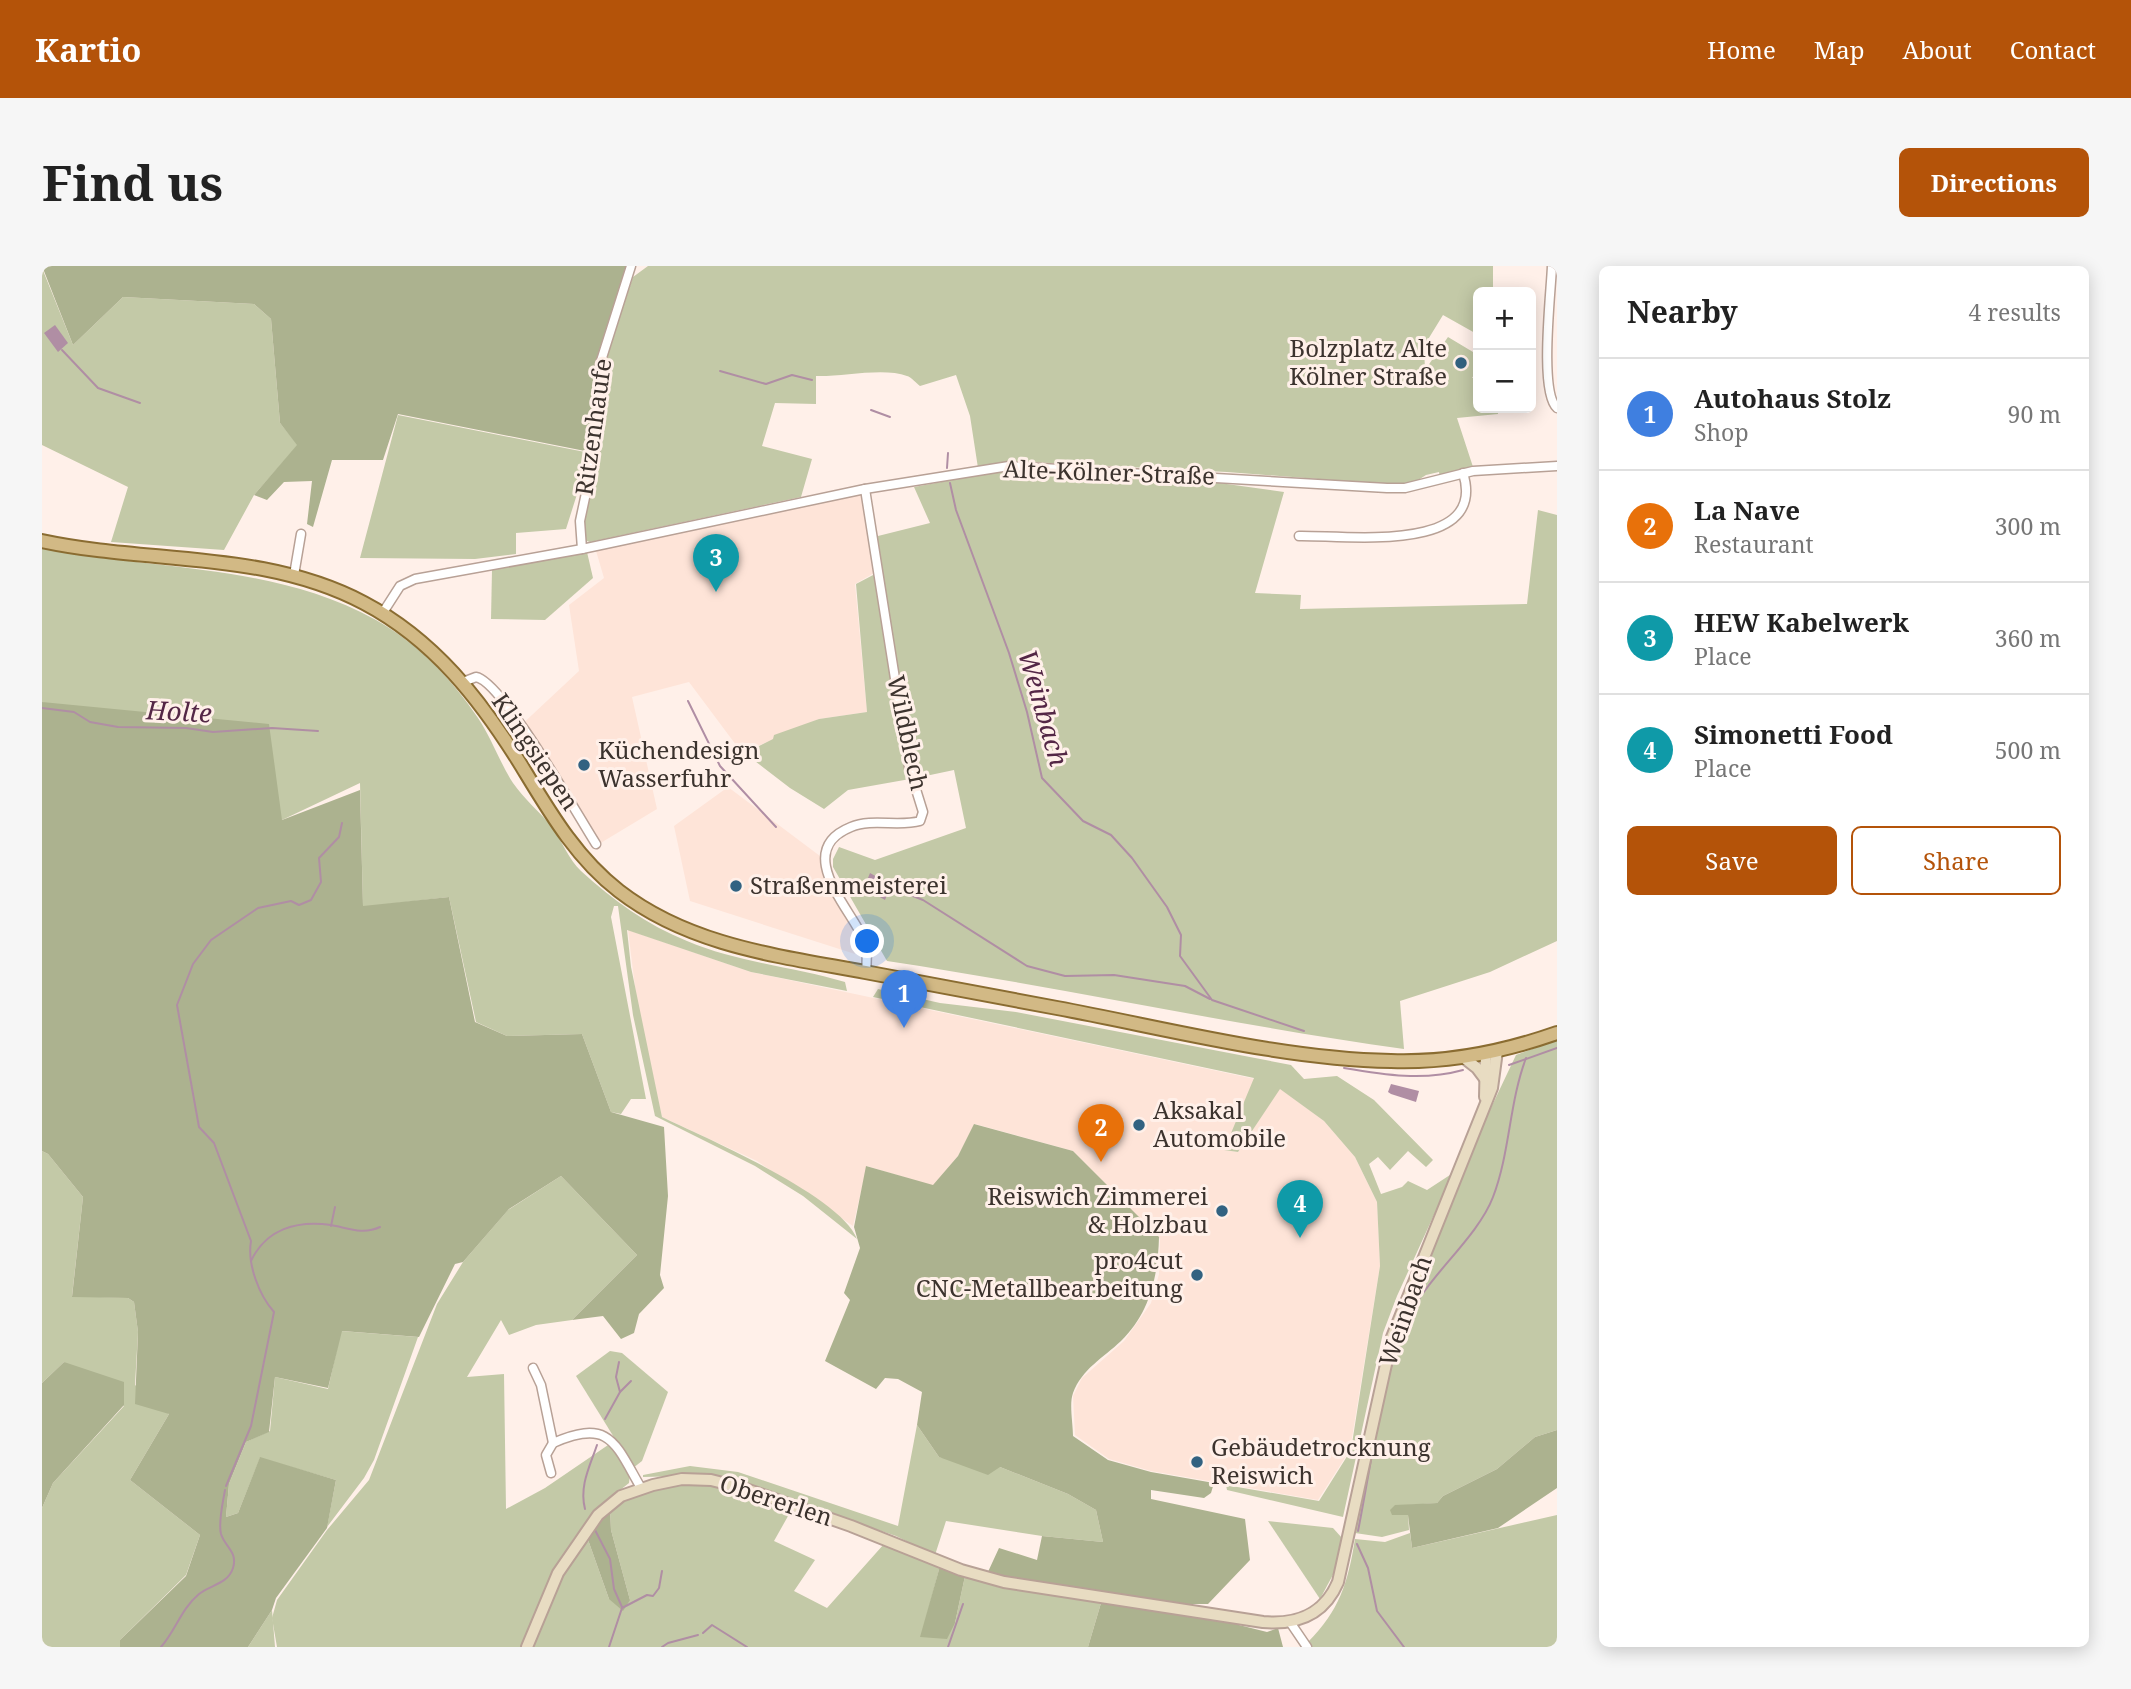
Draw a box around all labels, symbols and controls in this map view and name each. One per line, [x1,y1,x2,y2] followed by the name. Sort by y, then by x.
[35,27,142,72] text: Kartio
[1707,33,1776,66] text: Home
[1814,33,1865,66] text: Map
[1903,33,1972,66] text: About
[2010,33,2096,66] text: Contact
[1899,148,2089,217] button: Directions
[42,149,223,215] text: Find us
[1473,287,1536,413] map controls
[1473,287,1536,350] button: +
[1627,291,1738,332] text: Nearby
[1968,296,2061,328] text: 4 results
[1289,331,1447,392] place label: Bolzplatz Alte Kölner Straße
[1473,350,1536,413] button: −
[1453,355,1469,371] marker: Bolzplatz Alte Kölner Straße
[567,356,618,497] street label: Ritzenhaufe
[1694,380,1891,416] text: Autohaus Stolz
[1644,398,1657,430] text: 1
[2008,398,2061,430] text: 90 m
[1694,416,1749,448] text: Shop
[1003,451,1216,492] street label: Alte-Kölner-Straße
[1694,492,1800,528] text: La Nave
[1644,510,1657,542] text: 2
[1995,510,2061,542] text: 300 m
[1694,528,1814,560] text: Restaurant
[693,534,739,592] pin: 3
[1694,604,1909,640] text: HEW Kabelwerk
[1644,622,1657,654] text: 3
[1995,622,2061,654] text: 360 m
[1694,640,1752,672] text: Place
[1010,645,1078,771] water label: Weinbach
[880,672,937,793] street label: Wildblech
[485,686,588,816] street label: Klingsiepen
[144,691,213,731] water label: Holte
[1694,716,1893,752] text: Simonetti Food
[598,733,759,794] place label: Küchendesign Wasserfuhr
[1644,734,1657,766] text: 4
[1995,734,2061,766] text: 500 m
[1694,752,1752,784] text: Place
[576,757,592,773] marker: Küchendesign Wasserfuhr
[1627,826,1837,895] button: Save
[1851,826,2061,895] button: Share
[750,868,947,901] place label: Straßenmeisterei
[728,878,744,894] marker: Straßenmeisterei
[850,924,884,958] your location
[881,970,927,1028] pin: 1
[1153,1093,1286,1154] place label: Aksakal Automobile
[1078,1104,1124,1162] pin: 2
[1131,1117,1147,1133] marker: Aksakal Automobile
[987,1179,1208,1240] place label: Reiswich Zimmerei & Holzbau
[1277,1180,1323,1238] pin: 4
[1214,1203,1230,1219] marker: Reiswich Zimmerei & Holzbau
[916,1243,1183,1304] place label: pro4cut CNC-Metallbearbeitung
[1370,1251,1439,1370] street label: Weinbach
[1189,1267,1205,1283] marker: pro4cut CNC-Metallbearbeitung
[1211,1430,1431,1491] place label: Gebäudetrocknung Reiswich
[1189,1454,1205,1470] marker: Gebäudetrocknung Reiswich
[716,1466,837,1533] street label: Obererlen

